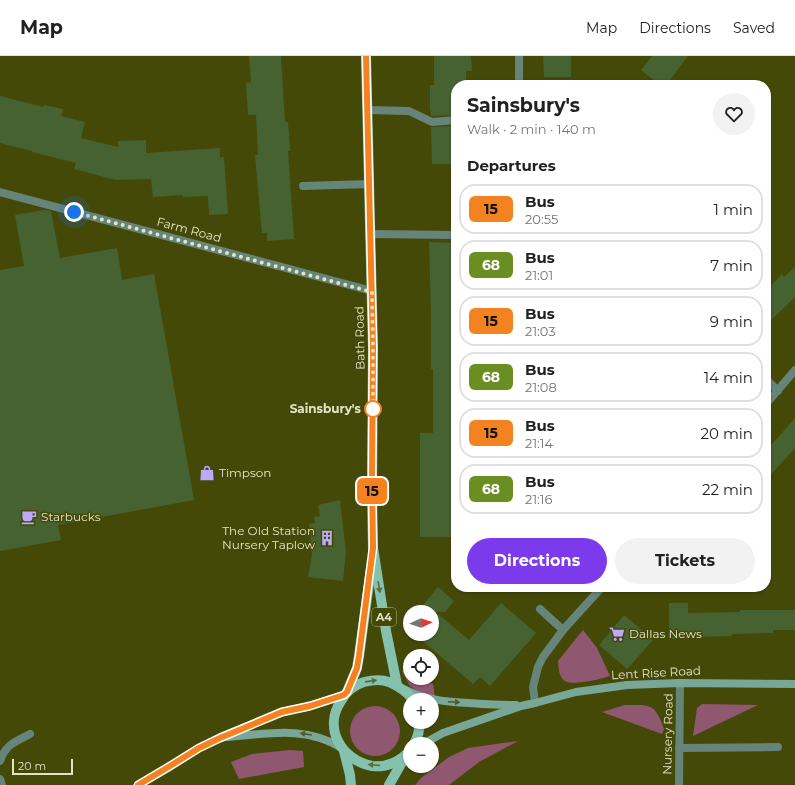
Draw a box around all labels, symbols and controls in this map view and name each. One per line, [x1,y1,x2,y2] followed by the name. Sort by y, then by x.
[20,16,63,39] text: Map
[586,19,617,37] text: Map
[639,19,711,37] text: Directions
[733,19,775,37] text: Saved
[713,93,755,135] button: heart
[467,94,580,117] text: Sainsbury's
[467,121,596,137] text: Walk · 2 min · 140 m
[467,156,556,175] text: Departures
[525,192,555,211] text: Bus
[484,200,498,218] text: 15
[714,200,753,219] text: 1 min
[64,202,84,222] your location
[525,211,558,227] text: 20:55
[155,214,223,245] street label: Farm Road
[525,248,555,267] text: Bus
[482,256,500,274] text: 68
[710,256,753,275] text: 7 min
[525,267,553,283] text: 21:01
[525,304,555,323] text: Bus
[351,306,368,370] street label: Bath Road
[484,312,498,330] text: 15
[710,312,753,331] text: 9 min
[525,323,556,339] text: 21:03
[525,360,555,379] text: Bus
[482,368,500,386] text: 68
[704,368,753,387] text: 14 min
[525,379,557,395] text: 21:08
[364,400,382,418] marker: Sainsbury's
[290,401,362,416] place label: Sainsbury's
[525,416,555,435] text: Bus
[484,424,498,442] text: 15
[701,424,753,443] text: 20 min
[525,435,553,451] text: 21:14
[198,464,216,482] shop icon: Timpson
[219,465,271,480] place label: Timpson
[525,472,555,491] text: Bus
[354,478,390,504] line badge: 15
[482,480,500,498] text: 68
[702,480,753,499] text: 22 min
[365,482,379,500] text: 15
[525,491,552,507] text: 21:16
[20,508,38,526] cafe icon: Starbucks
[41,509,101,524] place label: Starbucks
[222,523,315,552] place label: The Old Station Nursery Taplow
[318,529,336,547] building icon: The Old Station Nursery Taplow
[467,538,607,584] button: Directions
[615,538,755,584] button: Tickets
[376,581,382,593] one-way arrow
[403,605,439,641] north arrow
[403,605,439,773] map controls
[372,608,396,626] road number: A4
[608,625,626,643] supermarket icon: Dallas News
[629,626,702,641] place label: Dallas News
[403,649,439,685] button: locate
[611,663,701,682] street label: Lent Rise Road
[365,678,377,684] one-way arrow
[403,693,439,729] button: +
[659,693,676,775] street label: Nursery Road
[448,699,461,705] one-way arrow
[300,731,312,737] one-way arrow
[403,737,439,773] button: −
[12,757,73,776] scale bar
[18,759,46,773] text: 20 m
[368,762,380,769] one-way arrow

